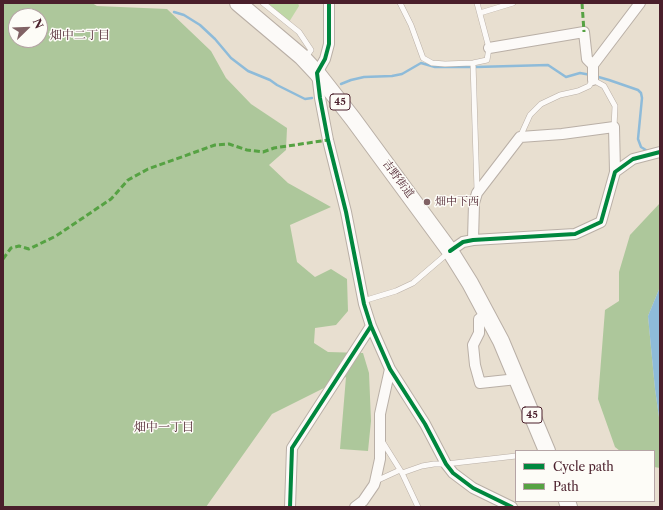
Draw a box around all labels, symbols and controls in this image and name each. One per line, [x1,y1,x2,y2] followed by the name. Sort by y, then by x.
[8,8,48,48] north arrow
[30,17,46,31] text: N
[50,29,110,43] district label: 畑中二丁目
[330,94,350,110] road number: 45
[379,157,417,201] street label: 吉野街道
[435,195,479,209] place label: 畑中下西
[422,197,432,207] marker: 畑中下西
[522,407,542,423] road number: 45
[134,421,194,435] district label: 畑中一丁目
[515,450,655,502] legend
[553,459,614,474] text: Cycle path
[553,479,579,494] text: Path

